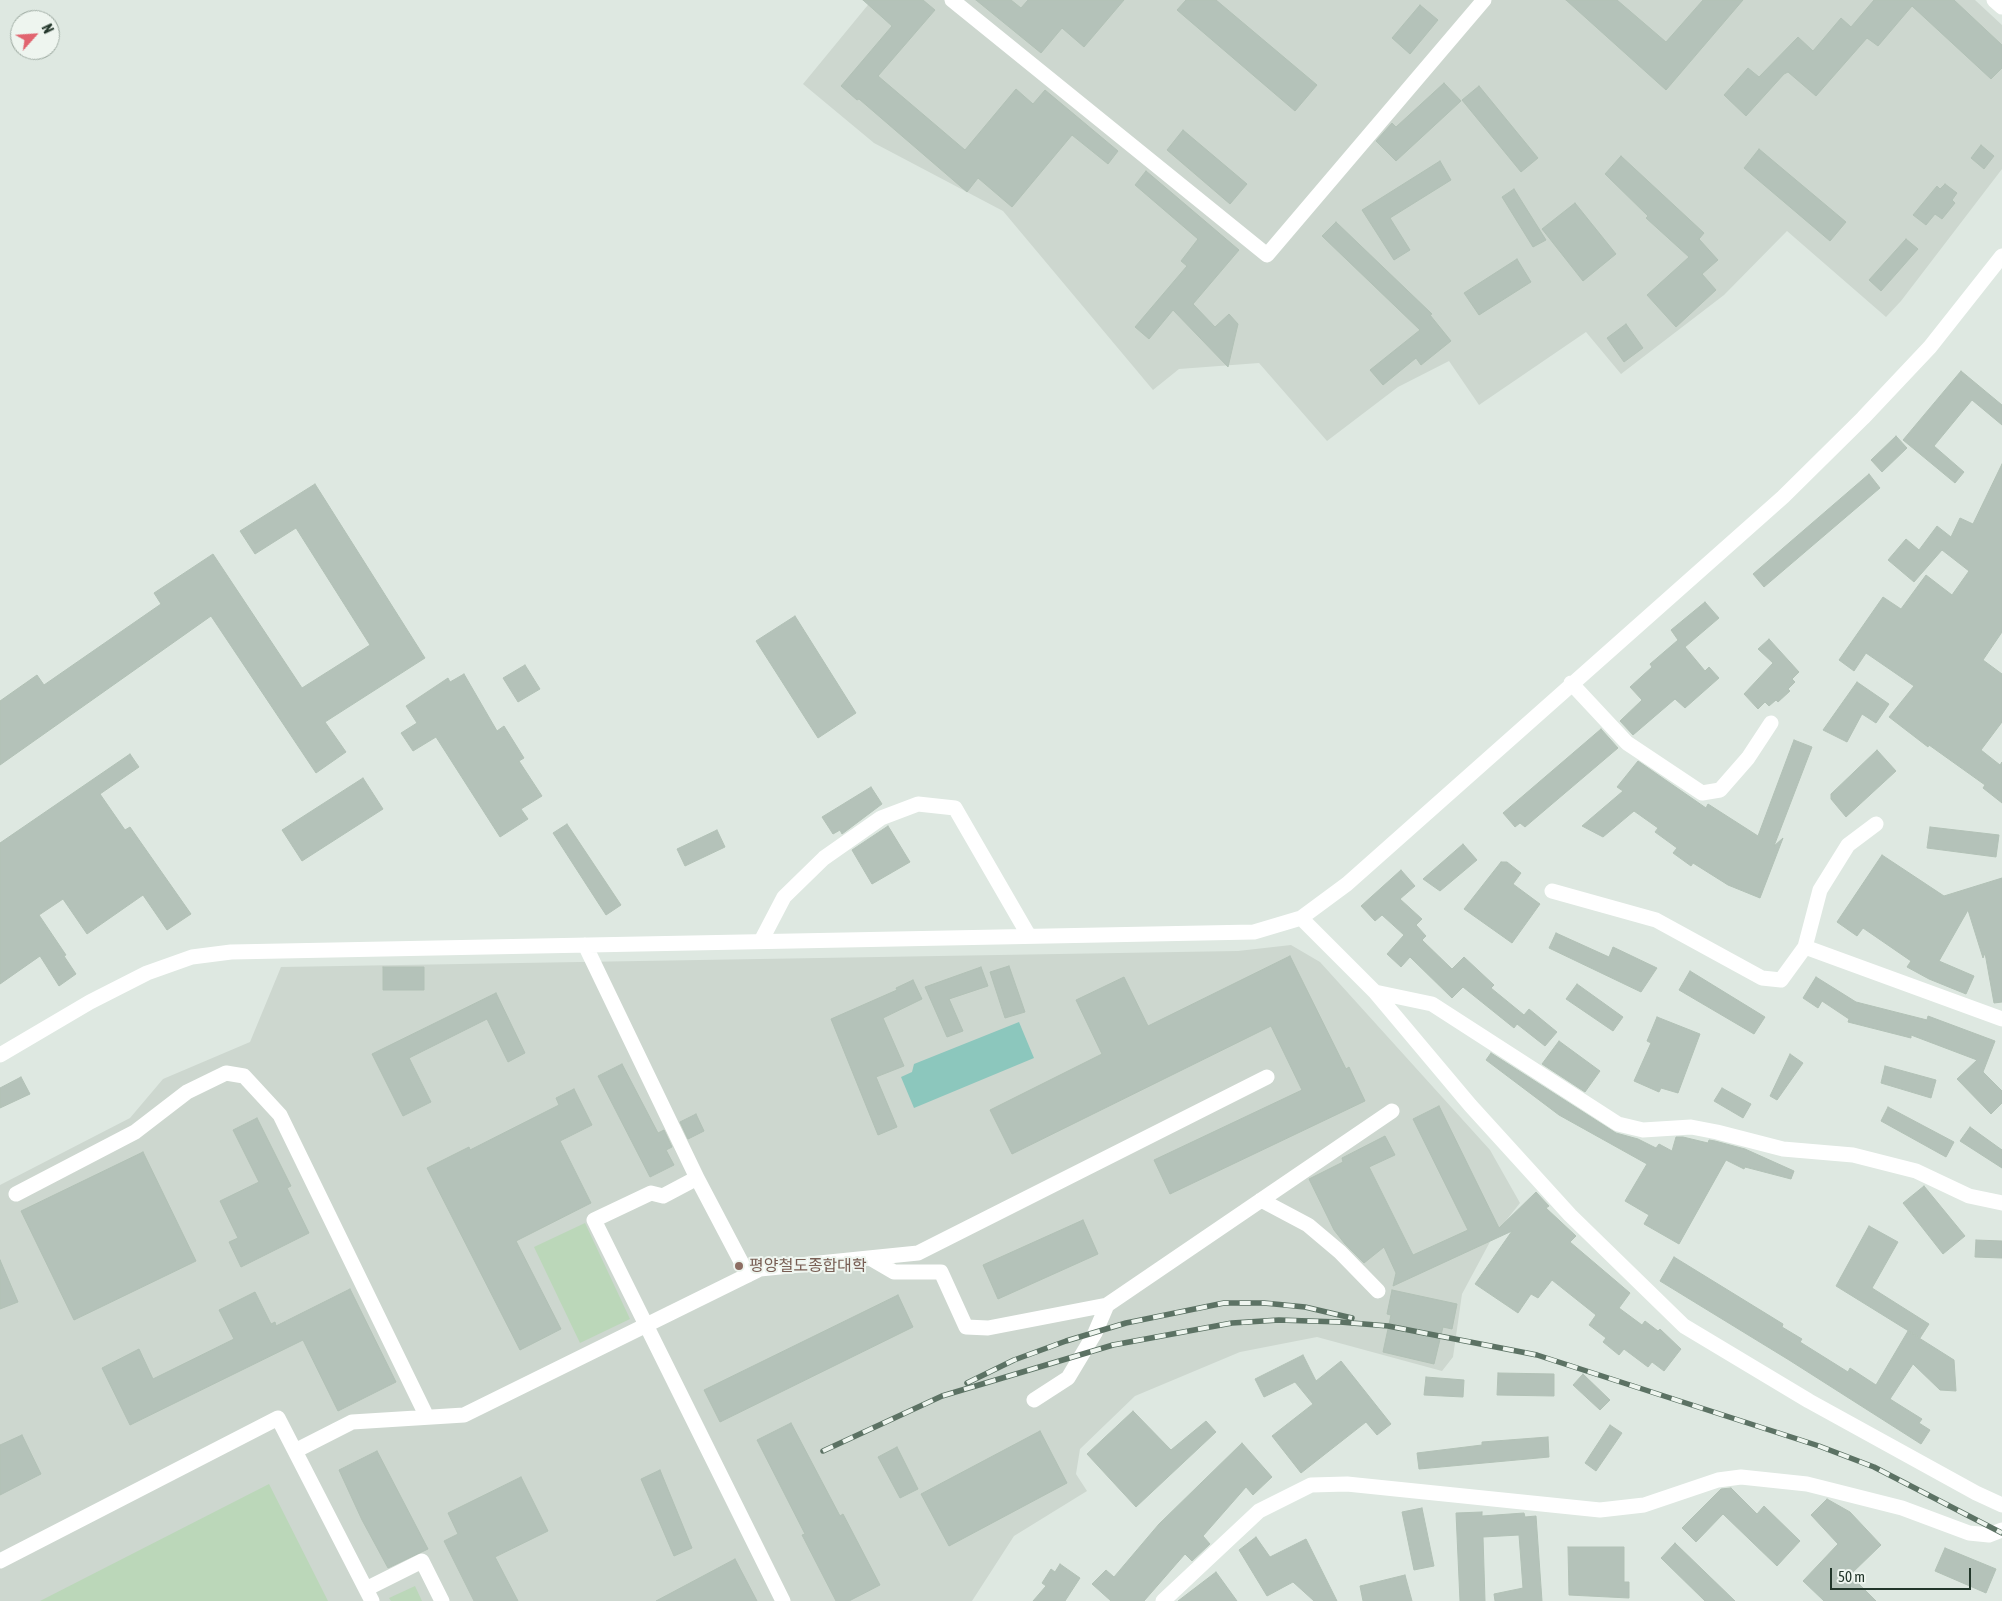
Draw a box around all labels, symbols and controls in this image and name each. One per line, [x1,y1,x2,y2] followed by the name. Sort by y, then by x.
[10,10,60,60] north arrow
[39,22,57,36] text: N
[749,1256,867,1276] place label: 평양철도종합대학
[733,1260,745,1272] marker: 평양철도종합대학
[1832,1558,1973,1590] scale bar
[1838,1568,1865,1585] text: 50 m

